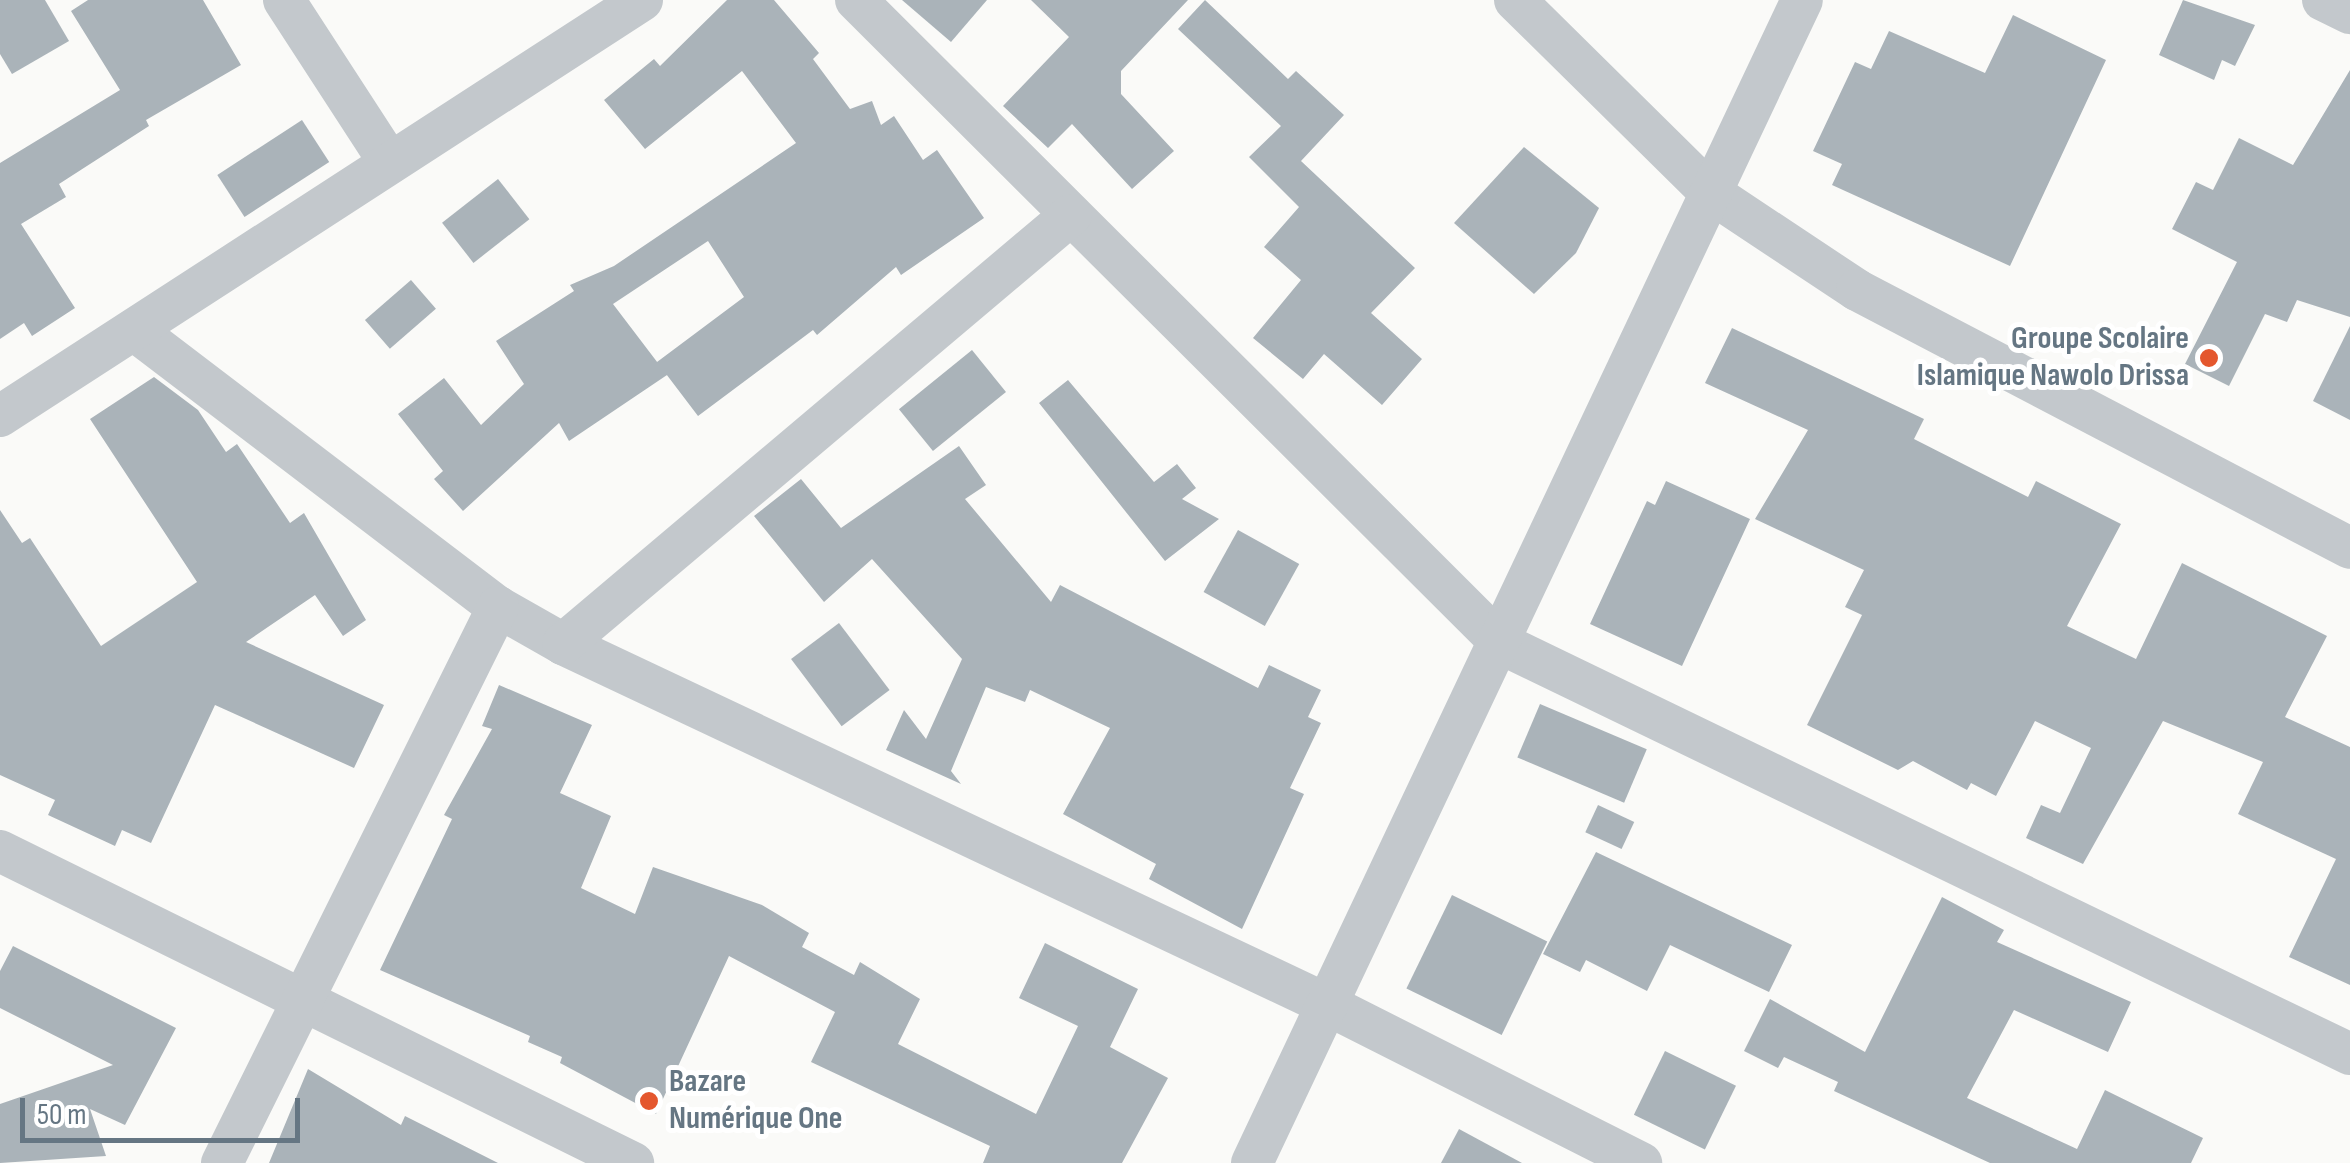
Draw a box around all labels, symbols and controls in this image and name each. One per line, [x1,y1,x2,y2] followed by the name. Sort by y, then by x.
[1917,321,2189,396] place label: Groupe Scolaire Islamique Nawolo Drissa
[2198,347,2220,369] marker: Groupe Scolaire Islamique Nawolo Drissa
[669,1064,842,1139] place label: Bazare Numérique One
[25,1078,305,1140] scale bar
[638,1090,660,1112] marker: Bazare Numérique One
[37,1097,86,1133] text: 50 m

